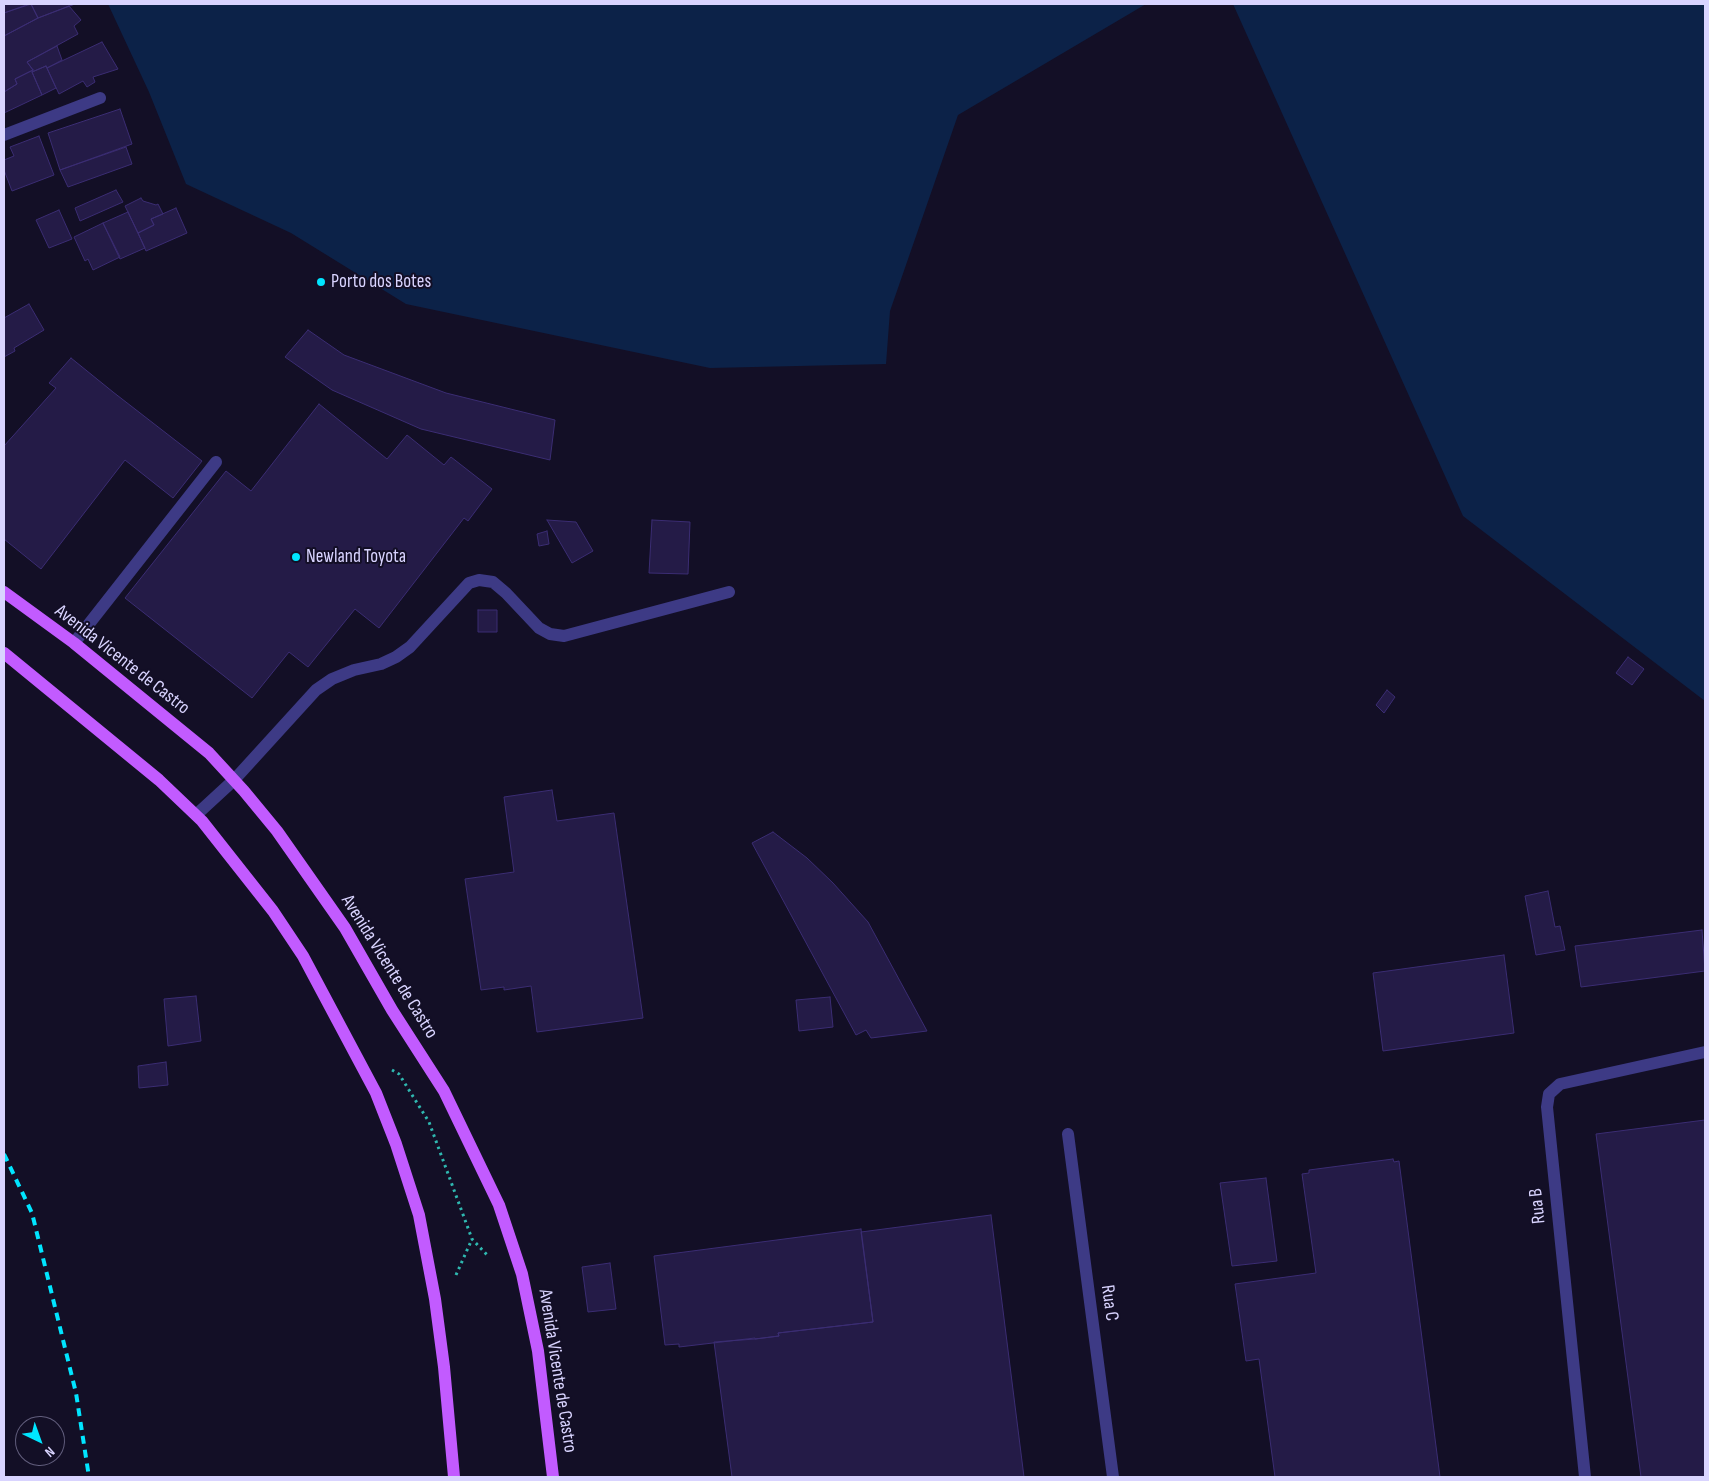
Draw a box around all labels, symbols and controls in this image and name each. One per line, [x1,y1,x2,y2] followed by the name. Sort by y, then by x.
[331,271,431,293] place label: Porto dos Botes
[315,276,327,288] marker: Porto dos Botes
[306,546,406,568] place label: Newland Toyota
[290,551,302,563] marker: Newland Toyota
[50,600,194,720] street label: Avenida Vicente de Castro
[336,891,442,1043] street label: Avenida Vicente de Castro
[1525,1187,1551,1225] street label: Rua B
[1095,1283,1123,1323] street label: Rua C
[533,1288,581,1454] street label: Avenida Vicente de Castro
[15,1416,65,1466] north arrow
[41,1443,58,1461] text: N

